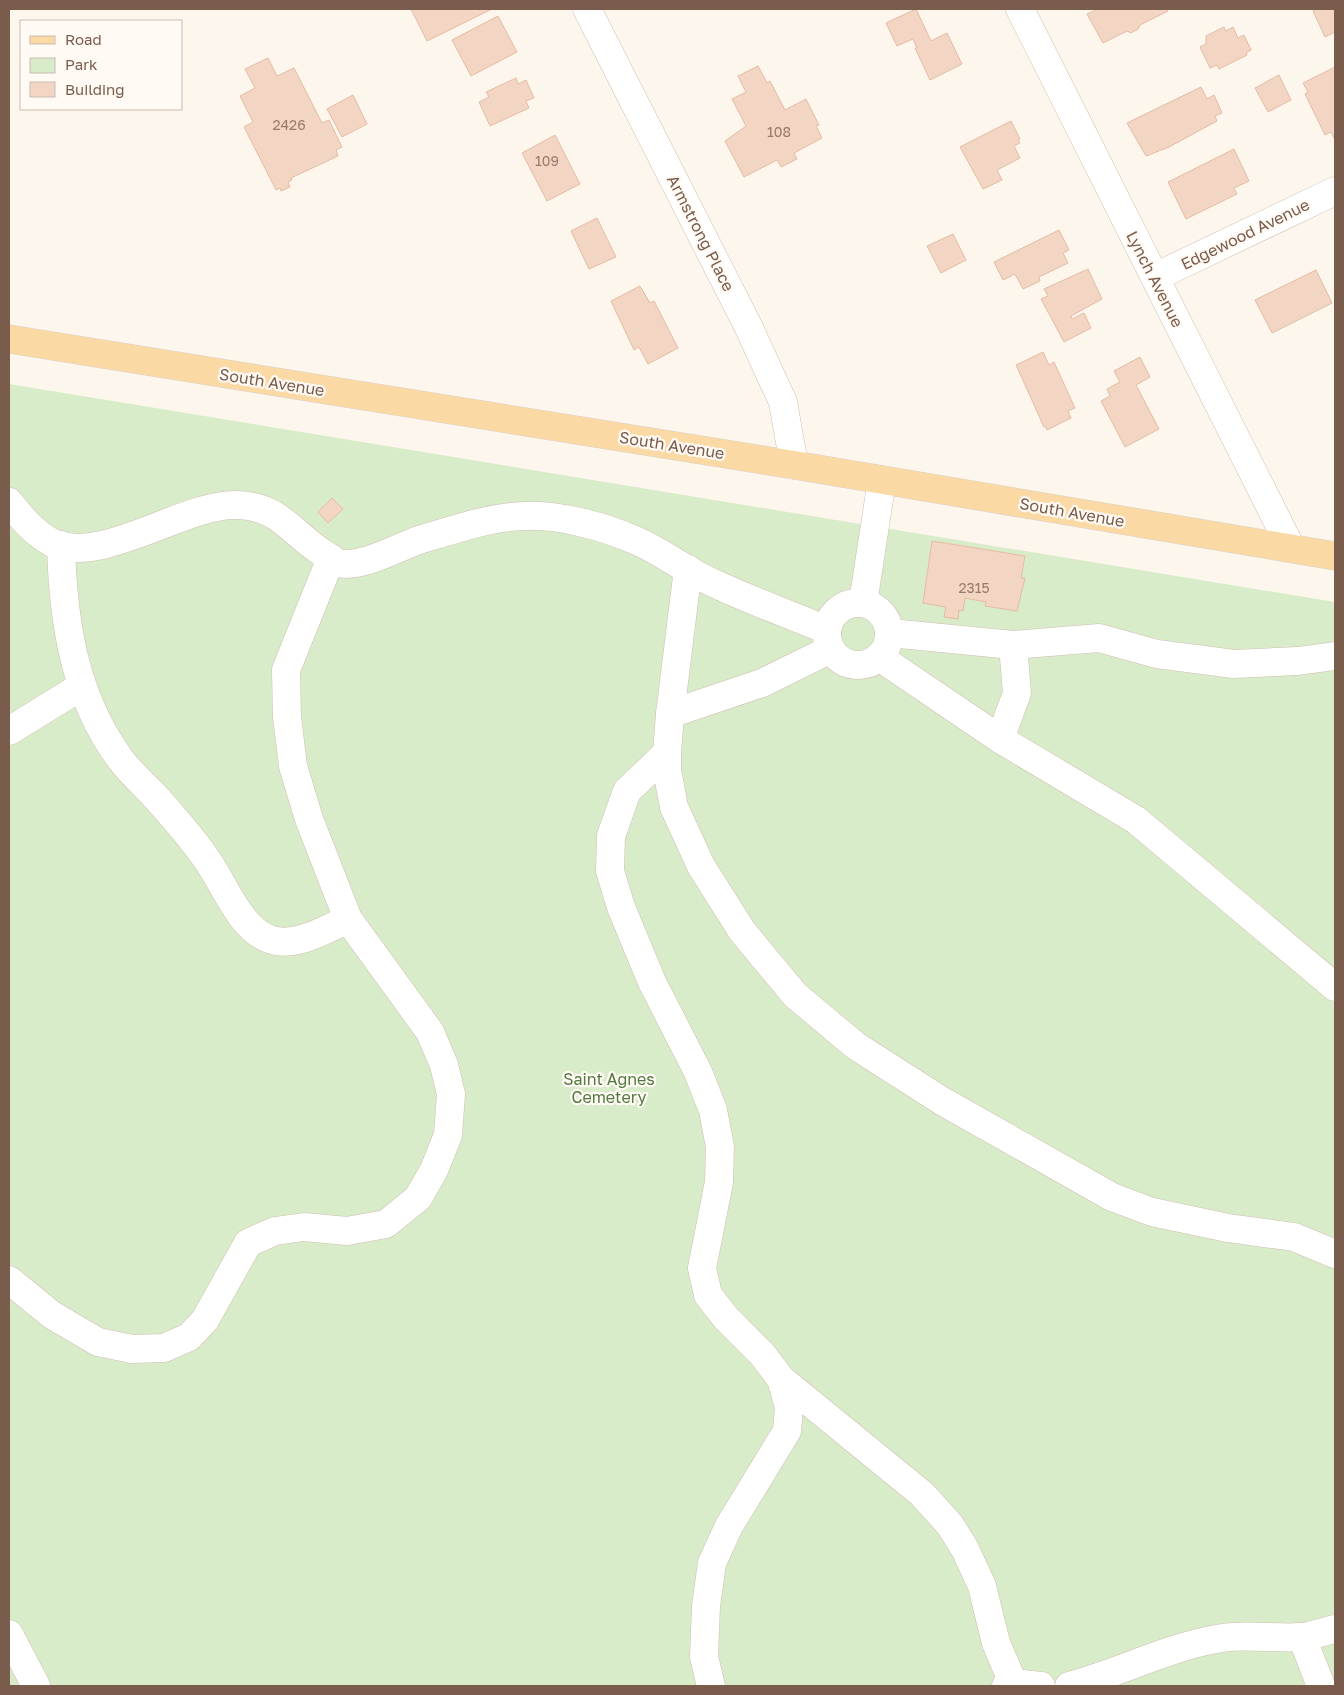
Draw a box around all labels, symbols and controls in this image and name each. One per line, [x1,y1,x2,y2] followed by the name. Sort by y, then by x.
[20,20,182,110] legend
[65,30,102,48] text: Road
[65,55,98,73] text: Park
[65,80,125,98] text: Building
[272,116,306,133] house number: 2426
[767,123,791,140] house number: 108
[535,152,559,169] house number: 109
[663,171,739,295] street label: Armstrong Place
[1177,194,1313,274] street label: Edgewood Avenue
[1122,227,1188,331] street label: Lynch Avenue
[218,364,326,400] street label: South Avenue
[618,427,726,463] street label: South Avenue
[1018,493,1126,531] street label: South Avenue
[958,579,990,596] house number: 2315
[563,1069,655,1107] park label: Saint Agnes Cemetery

